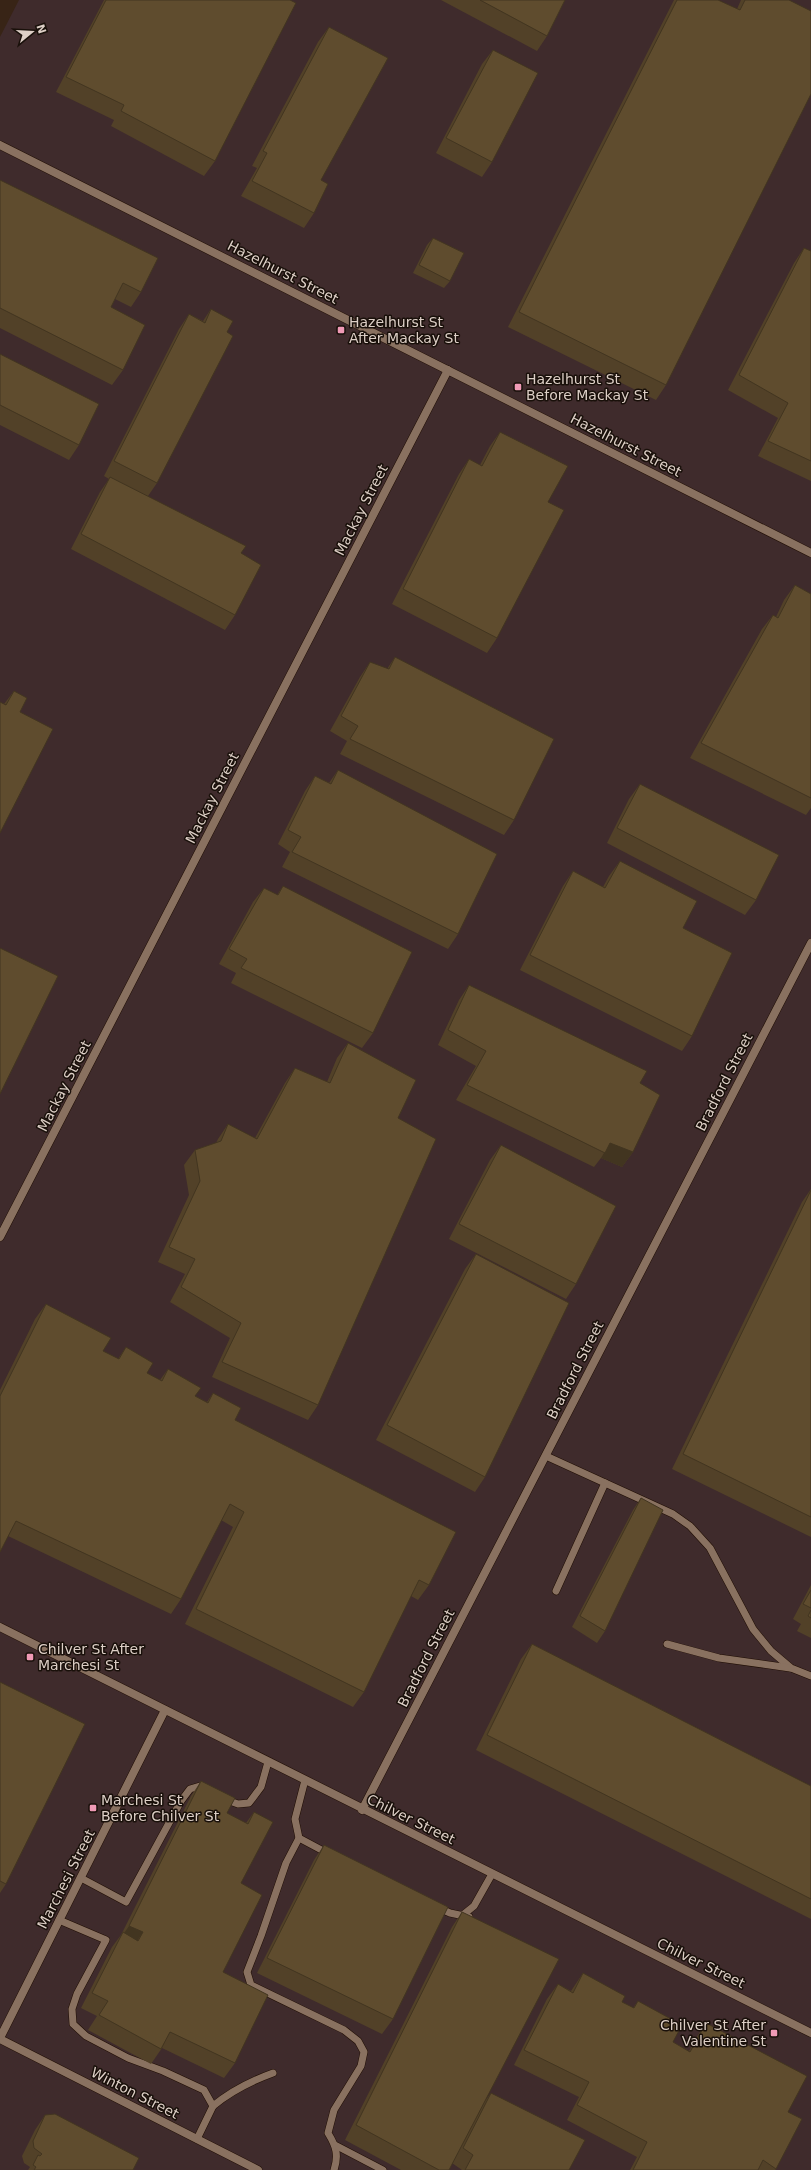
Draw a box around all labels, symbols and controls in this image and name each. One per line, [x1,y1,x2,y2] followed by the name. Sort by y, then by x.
[12,12,52,52] north arrow
[33,23,49,35] text: N
[225,237,342,307] street label: Hazelhurst Street
[349,314,459,346] place label: Hazelhurst St After Mackay St
[336,325,346,335] marker: Hazelhurst St After Mackay St
[526,371,649,403] place label: Hazelhurst St Before Mackay St
[513,382,523,392] marker: Hazelhurst St Before Mackay St
[568,410,685,480] street label: Hazelhurst Street
[331,461,391,558] street label: Mackay Street
[182,749,242,846] street label: Mackay Street
[692,1030,756,1134] street label: Bradford Street
[34,1037,94,1134] street label: Mackay Street
[543,1318,607,1422] street label: Bradford Street
[394,1606,458,1710] street label: Bradford Street
[38,1641,144,1673] place label: Chilver St After Marchesi St
[25,1652,35,1662] marker: Chilver St After Marchesi St
[364,1791,458,1847] street label: Chilver Street
[101,1792,220,1824] place label: Marchesi St Before Chilver St
[88,1803,98,1813] marker: Marchesi St Before Chilver St
[34,1826,98,1931] street label: Marchesi Street
[654,1935,748,1991] street label: Chilver Street
[660,2017,767,2049] place label: Chilver St After Valentine St
[769,2028,779,2038] marker: Chilver St After Valentine St
[89,2064,182,2122] street label: Winton Street

